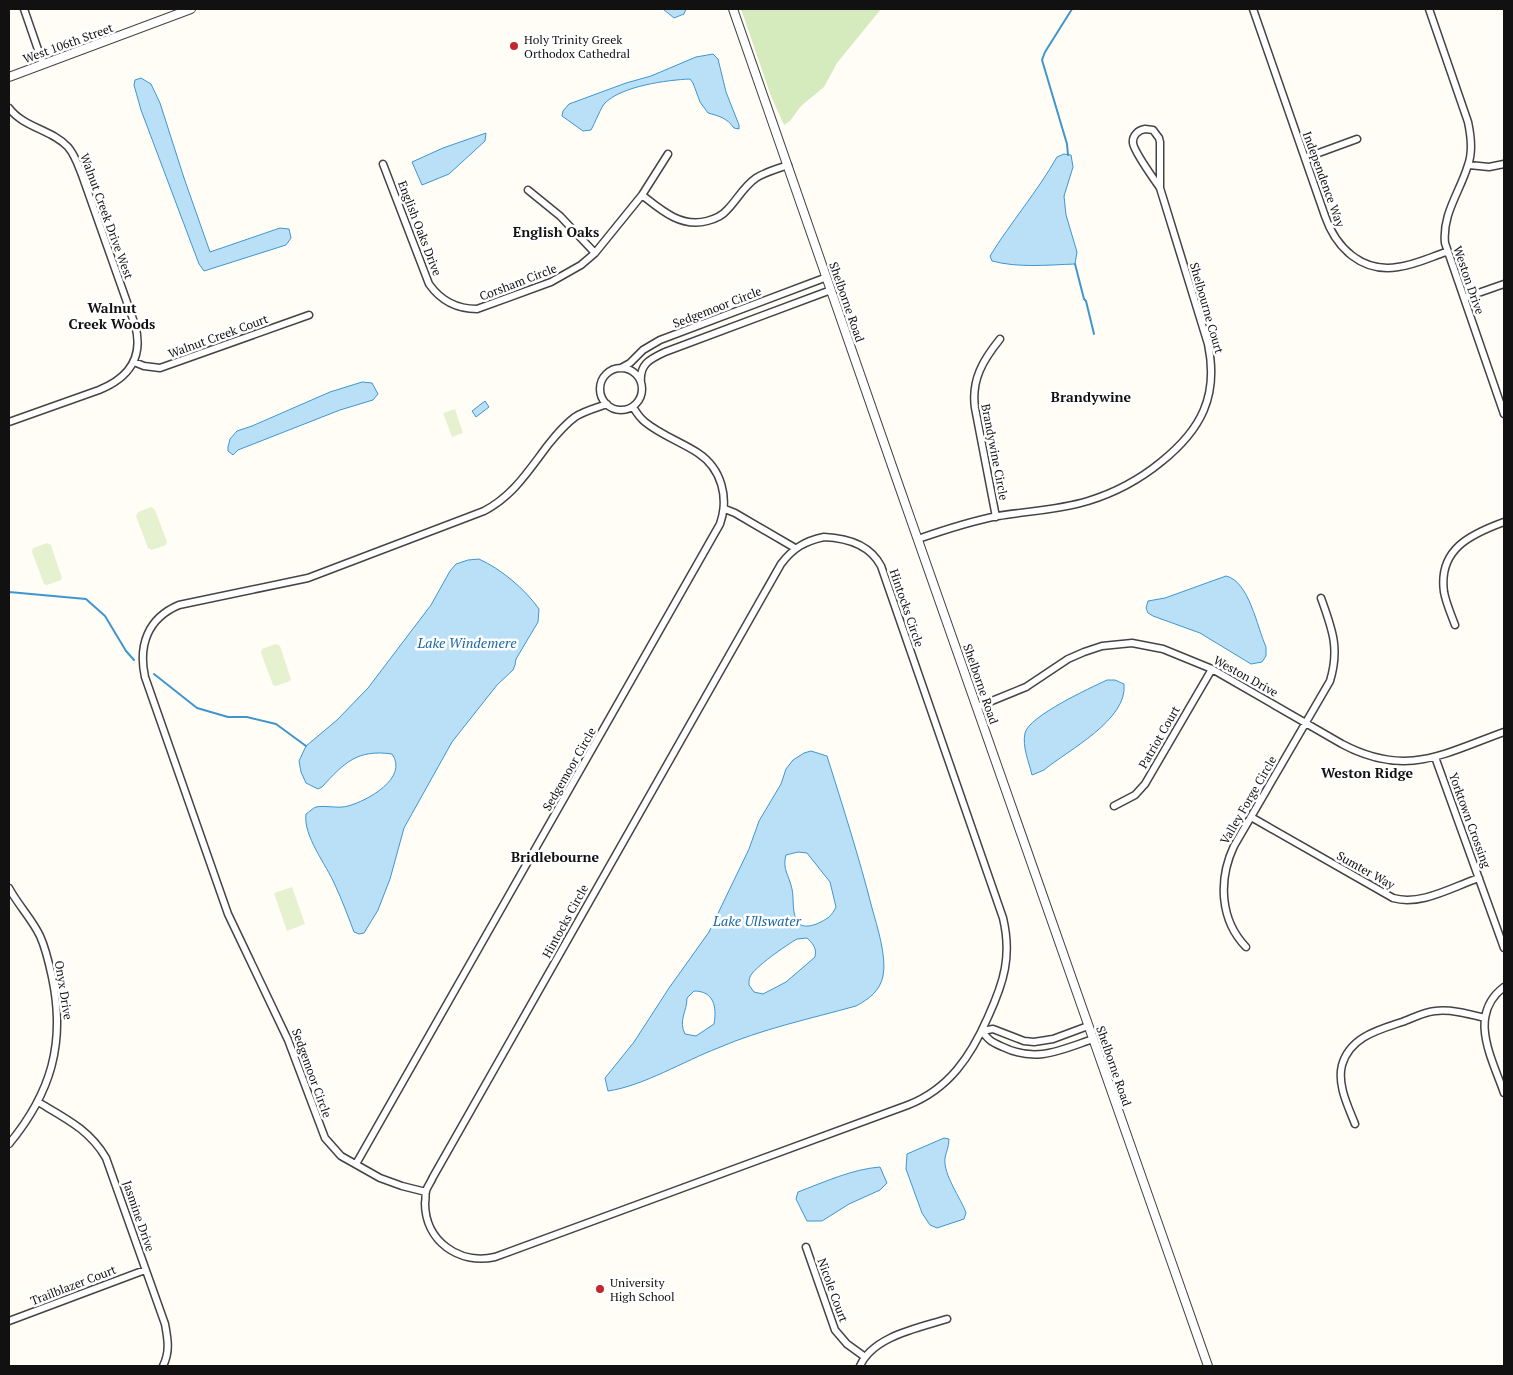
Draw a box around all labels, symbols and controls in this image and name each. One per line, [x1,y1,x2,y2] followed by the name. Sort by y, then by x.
[21,20,116,66] street label: West 106th Street
[524,32,631,61] place label: Holy Trinity Greek Orthodox Cathedral
[508,40,520,52] marker: Holy Trinity Greek Orthodox Cathedral
[1300,129,1349,230] street label: Independence Way
[77,151,137,281] street label: Walnut Creek Drive West
[395,178,445,278] street label: English Oaks Drive
[513,222,599,241] district label: English Oaks
[1450,244,1488,316] street label: Weston Drive
[477,260,559,304] street label: Corsham Circle
[826,260,868,344] street label: Shelborne Road
[1187,261,1227,356] street label: Shelbourne Court
[671,283,763,331] street label: Sedgemoor Circle
[69,298,155,333] district label: Walnut Creek Woods
[166,311,270,361] street label: Walnut Creek Court
[1051,387,1132,406] district label: Brandywine
[978,403,1012,501] street label: Brandywine Circle
[887,567,927,649] street label: Hintocks Circle
[416,633,517,652] water label: Lake Windemere
[960,642,1002,726] street label: Shelborne Road
[1211,652,1281,700] street label: Weston Drive
[1135,703,1183,771] street label: Patriot Court
[539,725,599,813] street label: Sedgemoor Circle
[1217,753,1279,847] street label: Valley Forge Circle
[1321,763,1414,782] district label: Weston Ridge
[1446,770,1494,870] street label: Yorktown Crossing
[511,847,600,866] district label: Bridlebourne
[1334,848,1399,893] street label: Sumter Way
[539,882,591,960] street label: Hintocks Circle
[712,911,801,930] water label: Lake Ullswater
[52,959,76,1021] street label: Onyx Drive
[1093,1024,1135,1108] street label: Shelborne Road
[289,1026,335,1120] street label: Sedgemoor Circle
[120,1179,158,1253] street label: Jasmine Drive
[814,1256,852,1325] street label: Nicole Court
[28,1262,118,1308] street label: Trailblazer Court
[610,1275,675,1304] place label: University High School
[594,1283,606,1295] marker: University High School

